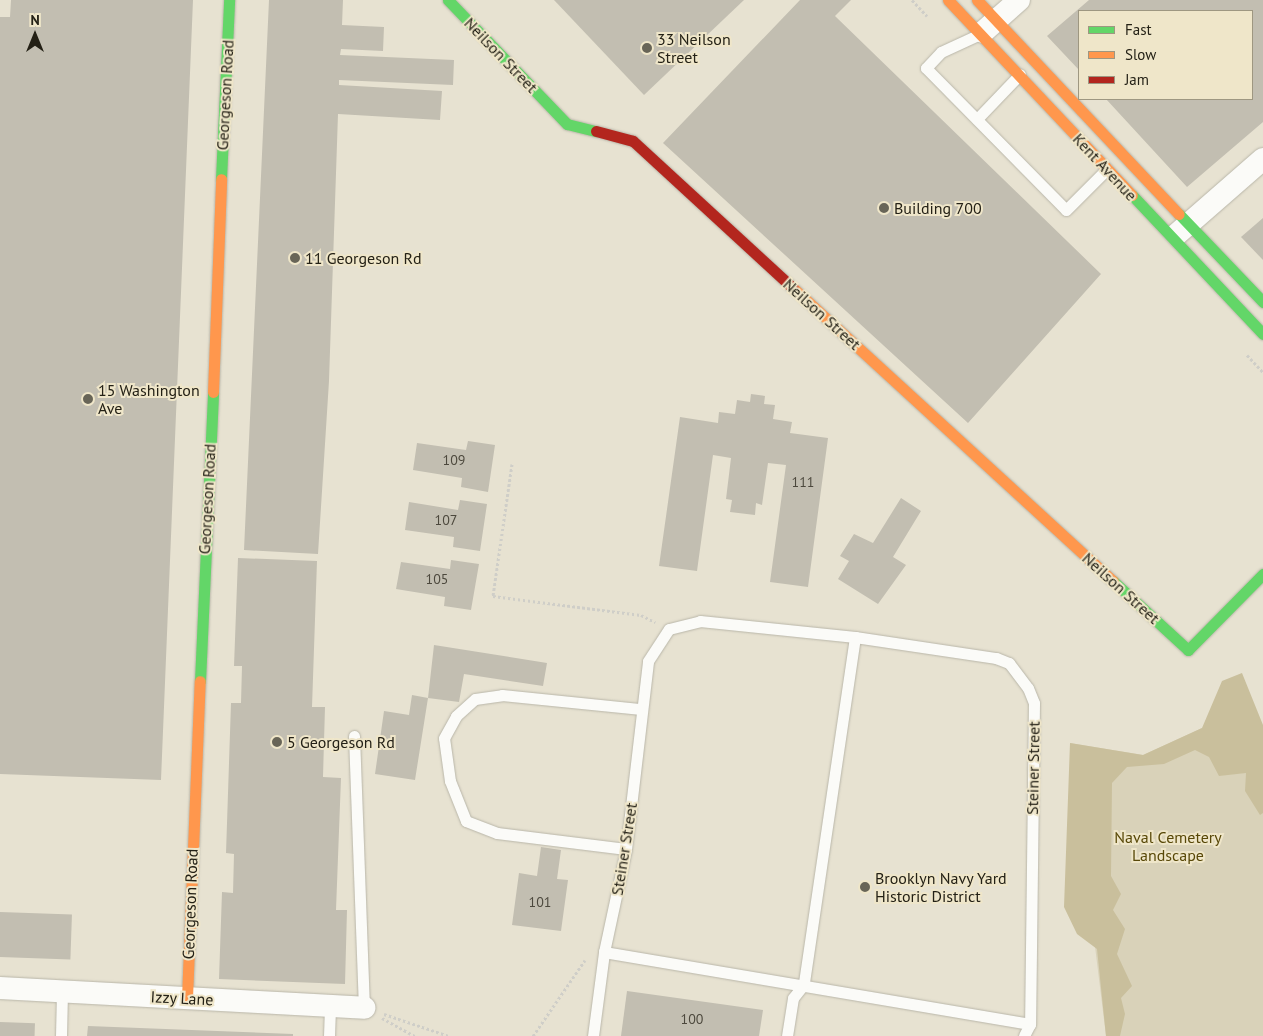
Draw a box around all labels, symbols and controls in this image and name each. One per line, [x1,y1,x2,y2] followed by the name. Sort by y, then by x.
[10,10,60,60] north arrow
[1078,10,1253,100] legend
[30,11,40,29] text: N
[460,13,542,97] street label: Neilson Street
[1125,20,1152,39] text: Fast
[657,29,731,67] place label: 33 Neilson Street
[213,39,237,151] street label: Georgeson Road
[641,42,653,54] marker: 33 Neilson Street
[1125,45,1156,64] text: Slow
[1125,70,1149,89] text: Jam
[1069,129,1141,205] street label: Kent Avenue
[894,198,982,218] place label: Building 700
[878,202,890,214] marker: Building 700
[305,248,422,268] place label: 11 Georgeson Rd
[289,252,301,264] marker: 11 Georgeson Rd
[780,274,864,354] street label: Neilson Street
[98,380,200,418] place label: 15 Washington Ave
[82,393,94,405] marker: 15 Washington Ave
[195,443,219,555] street label: Georgeson Road
[443,452,465,468] house number: 109
[792,474,814,490] house number: 111
[435,512,457,528] house number: 107
[1079,548,1163,628] street label: Neilson Street
[426,571,448,587] house number: 105
[1023,721,1043,815] street label: Steiner Street
[287,732,395,752] place label: 5 Georgeson Rd
[271,736,283,748] marker: 5 Georgeson Rd
[607,801,641,897] street label: Steiner Street
[1114,827,1222,865] park label: Naval Cemetery Landscape
[178,848,202,960] street label: Georgeson Road
[875,868,1008,906] place label: Brooklyn Navy Yard Historic District
[859,881,871,893] marker: Brooklyn Navy Yard Historic District
[529,894,551,910] house number: 101
[150,987,214,1009] street label: Izzy Lane
[681,1011,703,1027] house number: 100

